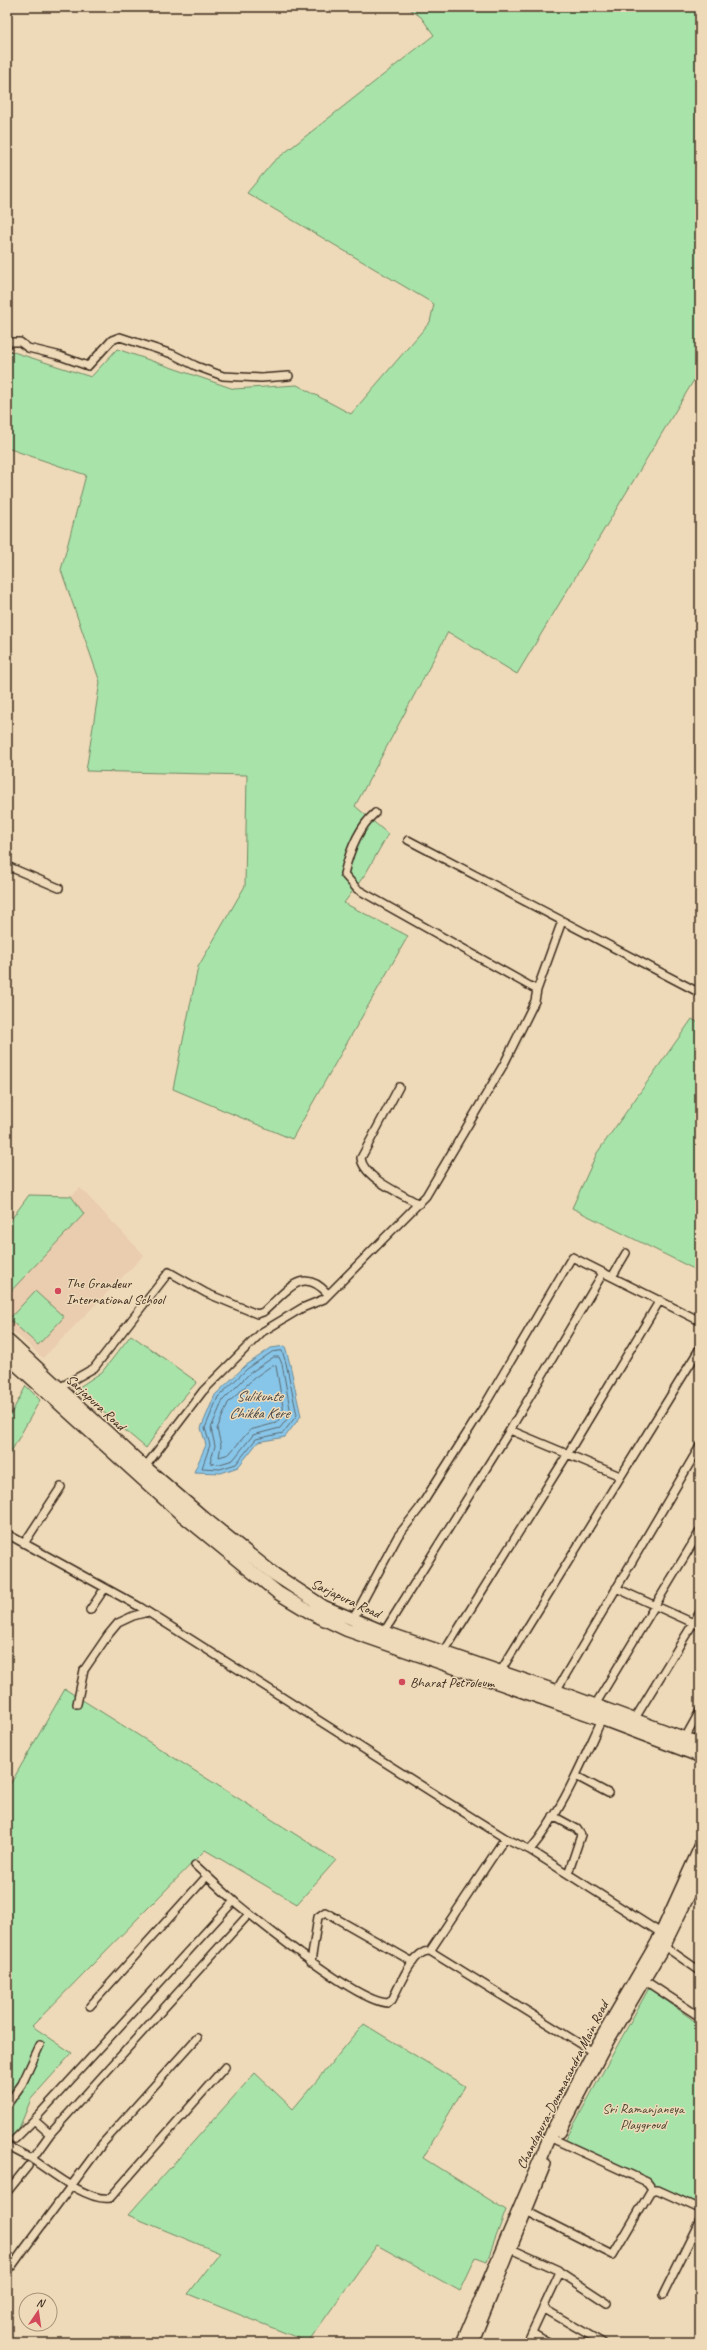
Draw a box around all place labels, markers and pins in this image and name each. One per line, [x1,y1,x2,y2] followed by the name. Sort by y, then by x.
[66,1275,167,1308] place label: The Grandeur International School
[53,1286,63,1296] marker: The Grandeur International School
[410,1674,495,1691] place label: Bharat Petroleum
[397,1677,407,1687] marker: Bharat Petroleum

